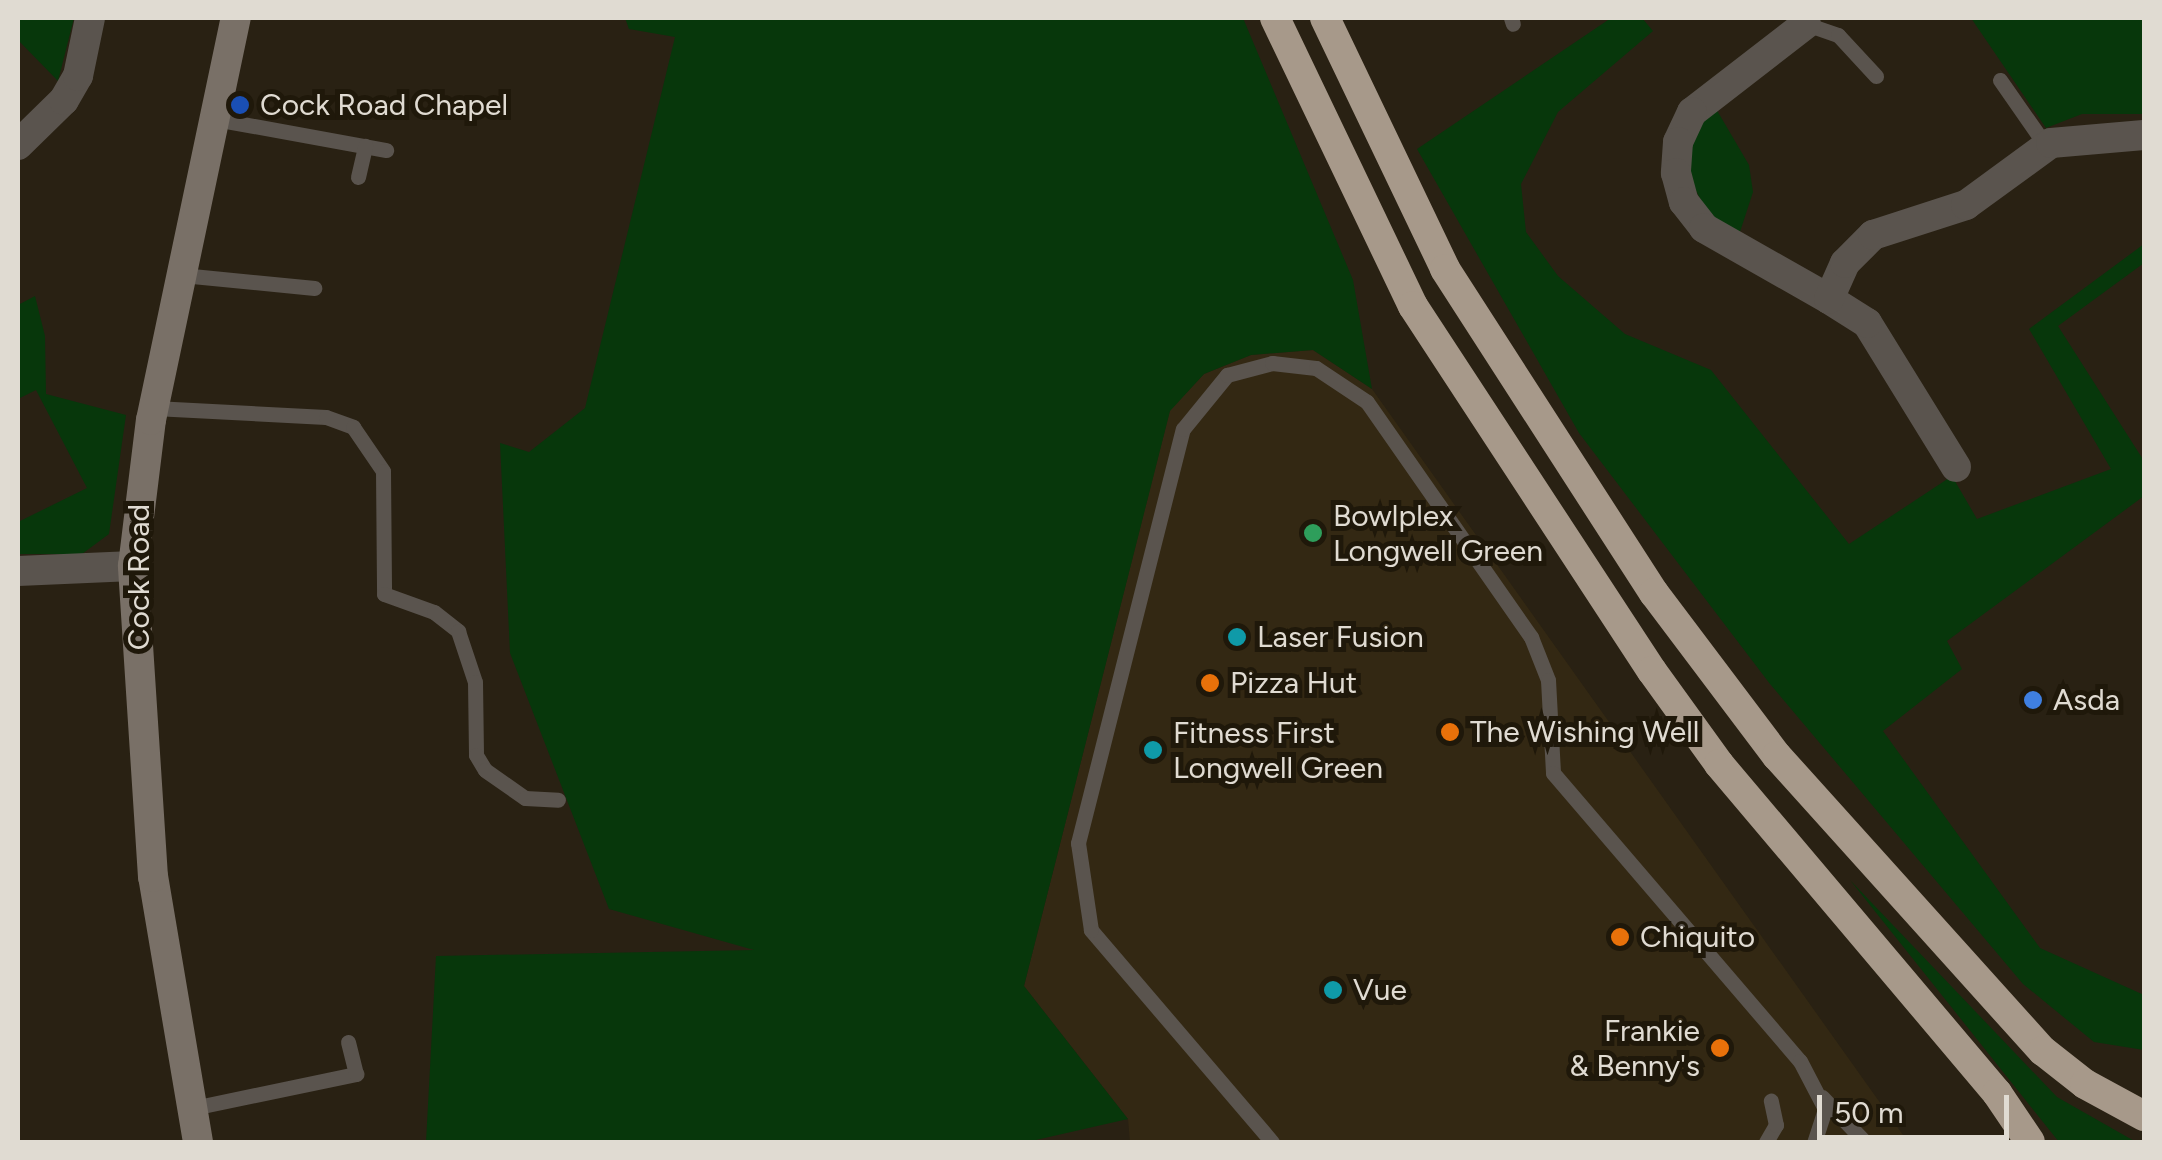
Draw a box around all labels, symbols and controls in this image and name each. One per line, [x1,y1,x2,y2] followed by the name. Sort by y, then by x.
[260,87,508,123] place label: Cock Road Chapel
[229,94,251,116] marker: Cock Road Chapel
[1333,498,1543,568] place label: Bowlplex Longwell Green
[121,504,157,650] street label: Cock Road
[1302,522,1324,544] marker: Bowlplex Longwell Green
[1257,619,1424,655] place label: Laser Fusion
[1226,626,1248,648] marker: Laser Fusion
[1230,665,1357,701] place label: Pizza Hut
[1199,672,1221,694] marker: Pizza Hut
[2053,682,2120,718] place label: Asda
[2022,689,2044,711] marker: Asda
[1470,714,1699,750] place label: The Wishing Well
[1173,715,1383,786] place label: Fitness First Longwell Green
[1439,721,1461,743] marker: The Wishing Well
[1142,739,1164,761] marker: Fitness First Longwell Green
[1640,919,1755,955] place label: Chiquito
[1609,926,1631,948] marker: Chiquito
[1353,972,1407,1008] place label: Vue
[1322,979,1344,1001] marker: Vue
[1570,1013,1700,1084] place label: Frankie & Benny's
[1709,1037,1731,1059] marker: Frankie & Benny's
[1822,1075,2014,1137] scale bar
[1834,1094,1903,1131] text: 50 m

